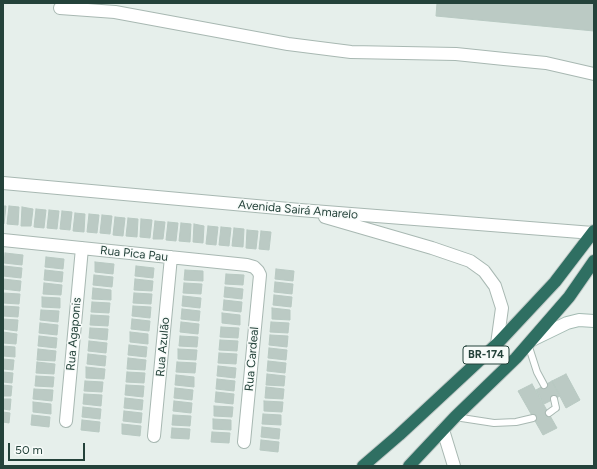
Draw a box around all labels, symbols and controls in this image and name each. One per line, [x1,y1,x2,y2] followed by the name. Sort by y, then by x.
[237,198,359,222] street label: Avenida Sairá Amarelo
[99,243,169,265] street label: Rua Pica Pau
[64,297,84,371] street label: Rua Agaponis
[153,317,173,377] street label: Rua Azulão
[242,326,262,392] street label: Rua Cardeal
[463,346,509,364] road number: BR-174
[10,435,87,461] scale bar
[15,443,43,457] text: 50 m

